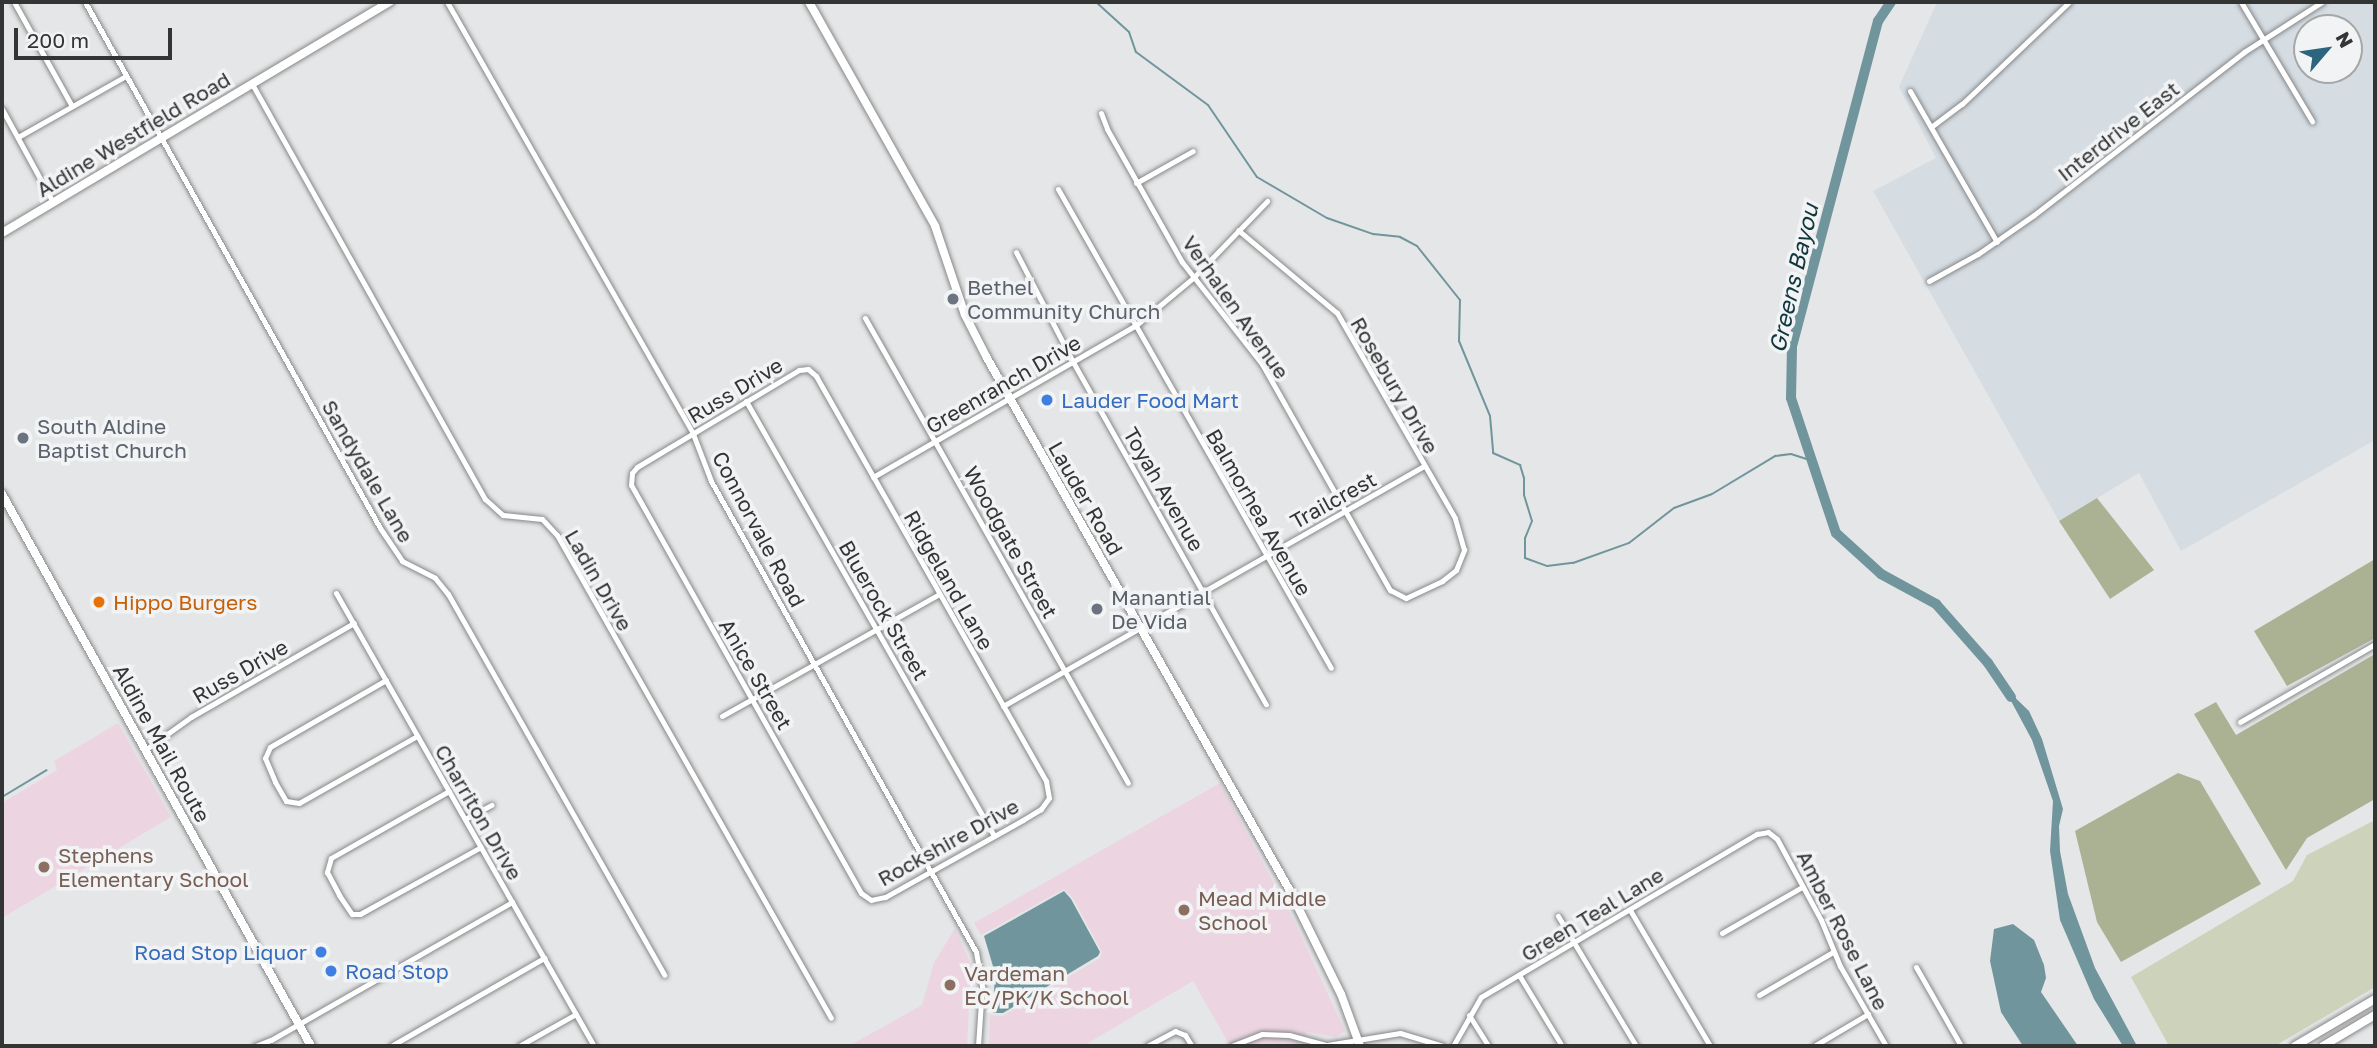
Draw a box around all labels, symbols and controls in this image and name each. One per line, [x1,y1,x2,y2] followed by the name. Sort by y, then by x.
[18,14,175,58] scale bar
[2293,14,2363,84] north arrow
[27,27,89,53] text: 200 m
[2331,28,2359,51] text: N
[32,66,234,202] street label: Aldine Westfield Road
[2052,76,2184,186] street label: Interdrive East
[1762,201,1824,355] water label: Greens Bayou
[1177,231,1295,383] street label: Verhalen Avenue
[967,274,1160,324] place label: Bethel Community Church
[945,291,961,307] marker: Bethel Community Church
[1346,312,1444,458] street label: Rosebury Drive
[921,329,1085,439] street label: Greenranch Drive
[683,352,787,428] street label: Russ Drive
[1061,387,1239,413] place label: Lauder Food Mart
[1039,392,1055,408] marker: Lauder Food Mart
[317,395,419,547] street label: Sandydale Lane
[37,413,187,463] place label: South Aldine Baptist Church
[1118,423,1210,555] street label: Toyah Avenue
[1201,424,1317,600] street label: Balmorhea Avenue
[15,430,31,446] marker: South Aldine Baptist Church
[1043,437,1129,559] street label: Lauder Road
[707,447,811,611] street label: Connorvale Road
[959,462,1063,622] street label: Woodgate Street
[1286,466,1380,534] street label: Trailcrest
[899,506,999,654] street label: Ridgeland Lane
[560,525,638,635] street label: Ladin Drive
[834,536,934,684] street label: Bluerock Street
[1111,584,1211,634] place label: Manantial De Vida
[113,589,257,615] place label: Hippo Burgers
[91,594,107,610] marker: Hippo Burgers
[1089,601,1105,617] marker: Manantial De Vida
[714,614,798,734] street label: Anice Street
[188,634,292,708] street label: Russ Drive
[108,660,216,826] street label: Aldine Mail Route
[430,740,528,884] street label: Charriton Drive
[873,793,1023,891] street label: Rockshire Drive
[58,842,249,892] place label: Stephens Elementary School
[1792,846,1894,1014] street label: Amber Rose Lane
[36,859,52,875] marker: Stephens Elementary School
[1516,862,1668,966] street label: Green Teal Lane
[1198,885,1326,935] place label: Mead Middle School
[1176,902,1192,918] marker: Mead Middle School
[134,939,307,965] place label: Road Stop Liquor
[313,944,329,960] marker: Road Stop Liquor
[345,958,449,984] place label: Road Stop
[964,960,1129,1010] place label: Vardeman EC/PK/K School
[323,963,339,979] marker: Road Stop
[942,977,958,993] marker: Vardeman EC/PK/K School

